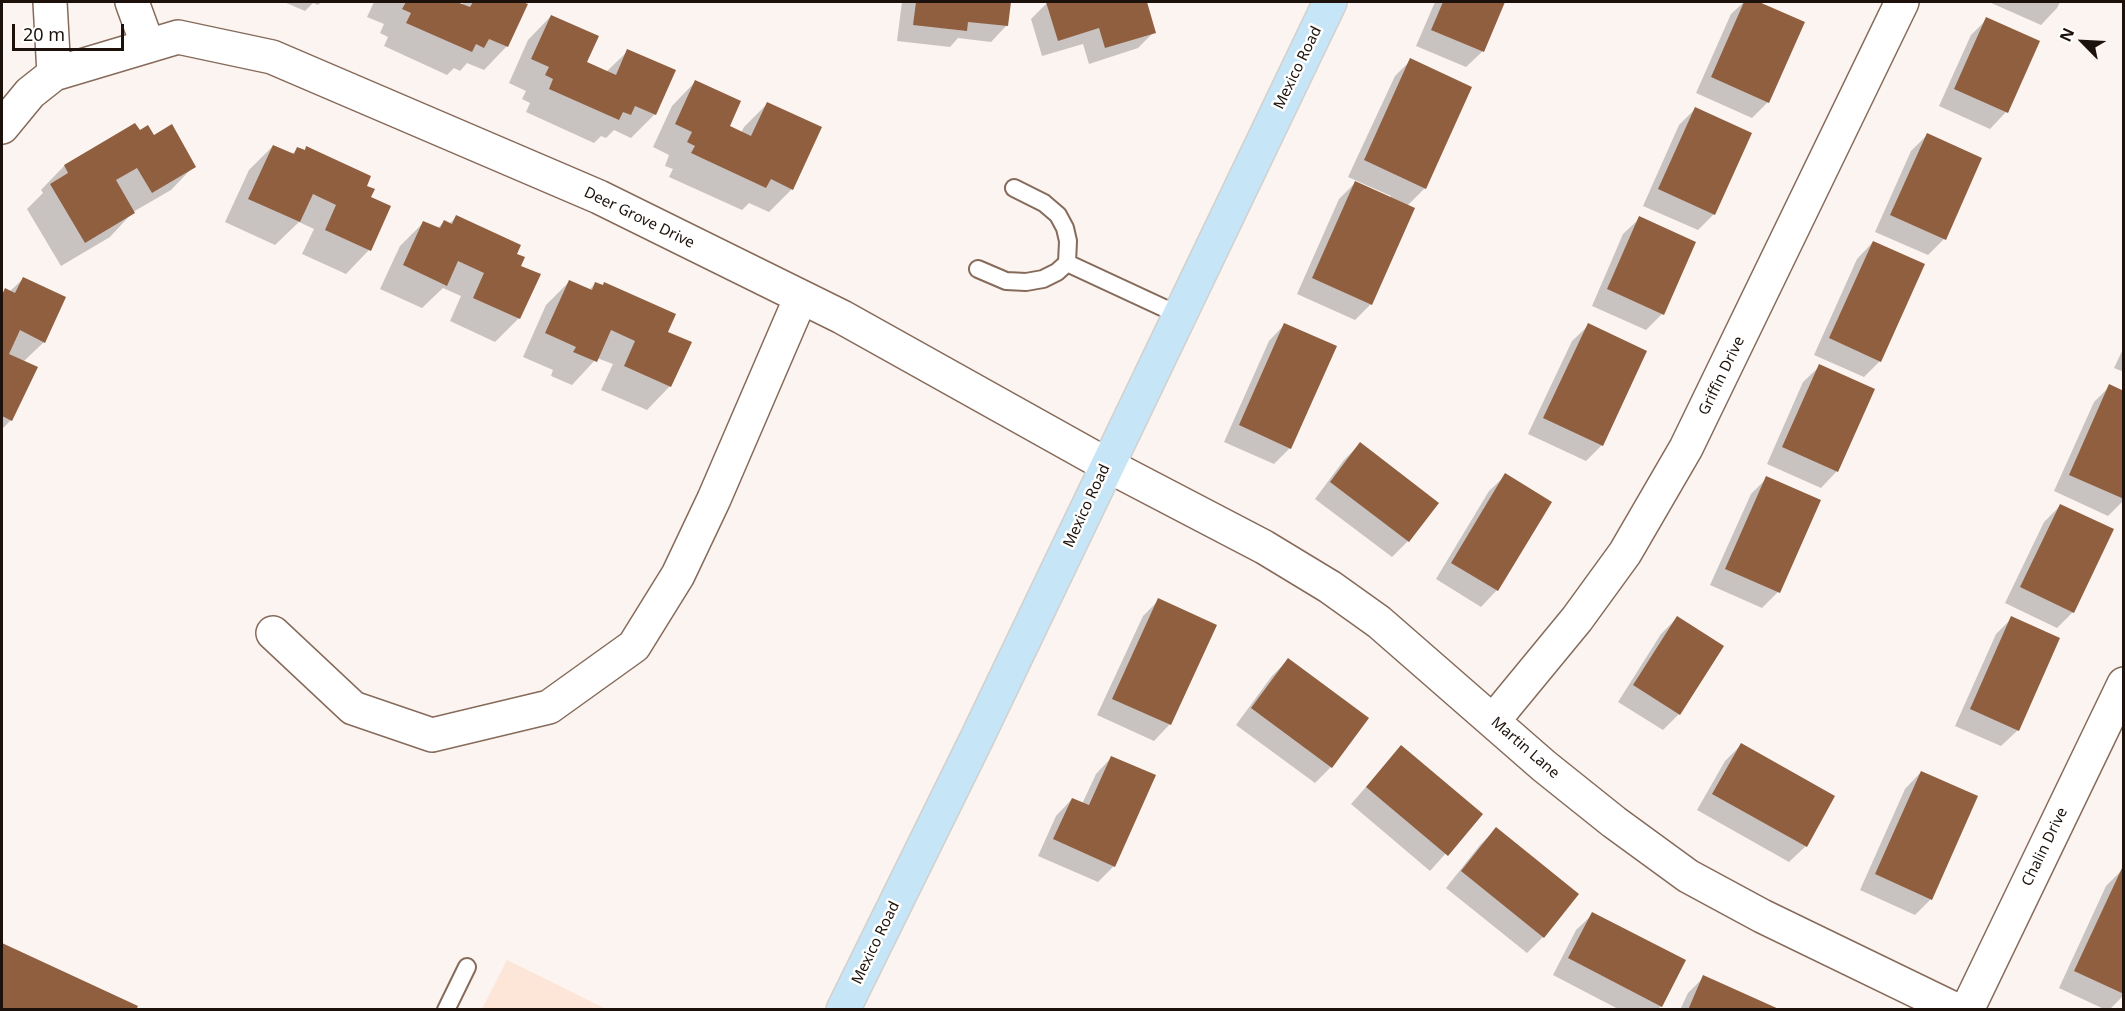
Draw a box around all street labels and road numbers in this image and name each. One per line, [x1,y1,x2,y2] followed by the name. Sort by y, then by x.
[1270,24,1326,112] street label: Mexico Road
[581,183,697,253] street label: Deer Grove Drive
[1695,334,1749,418] street label: Griffin Drive
[1060,462,1114,550] street label: Mexico Road
[1487,713,1563,783] street label: Martin Lane
[2018,805,2072,889] street label: Chalin Drive
[848,899,904,987] street label: Mexico Road

